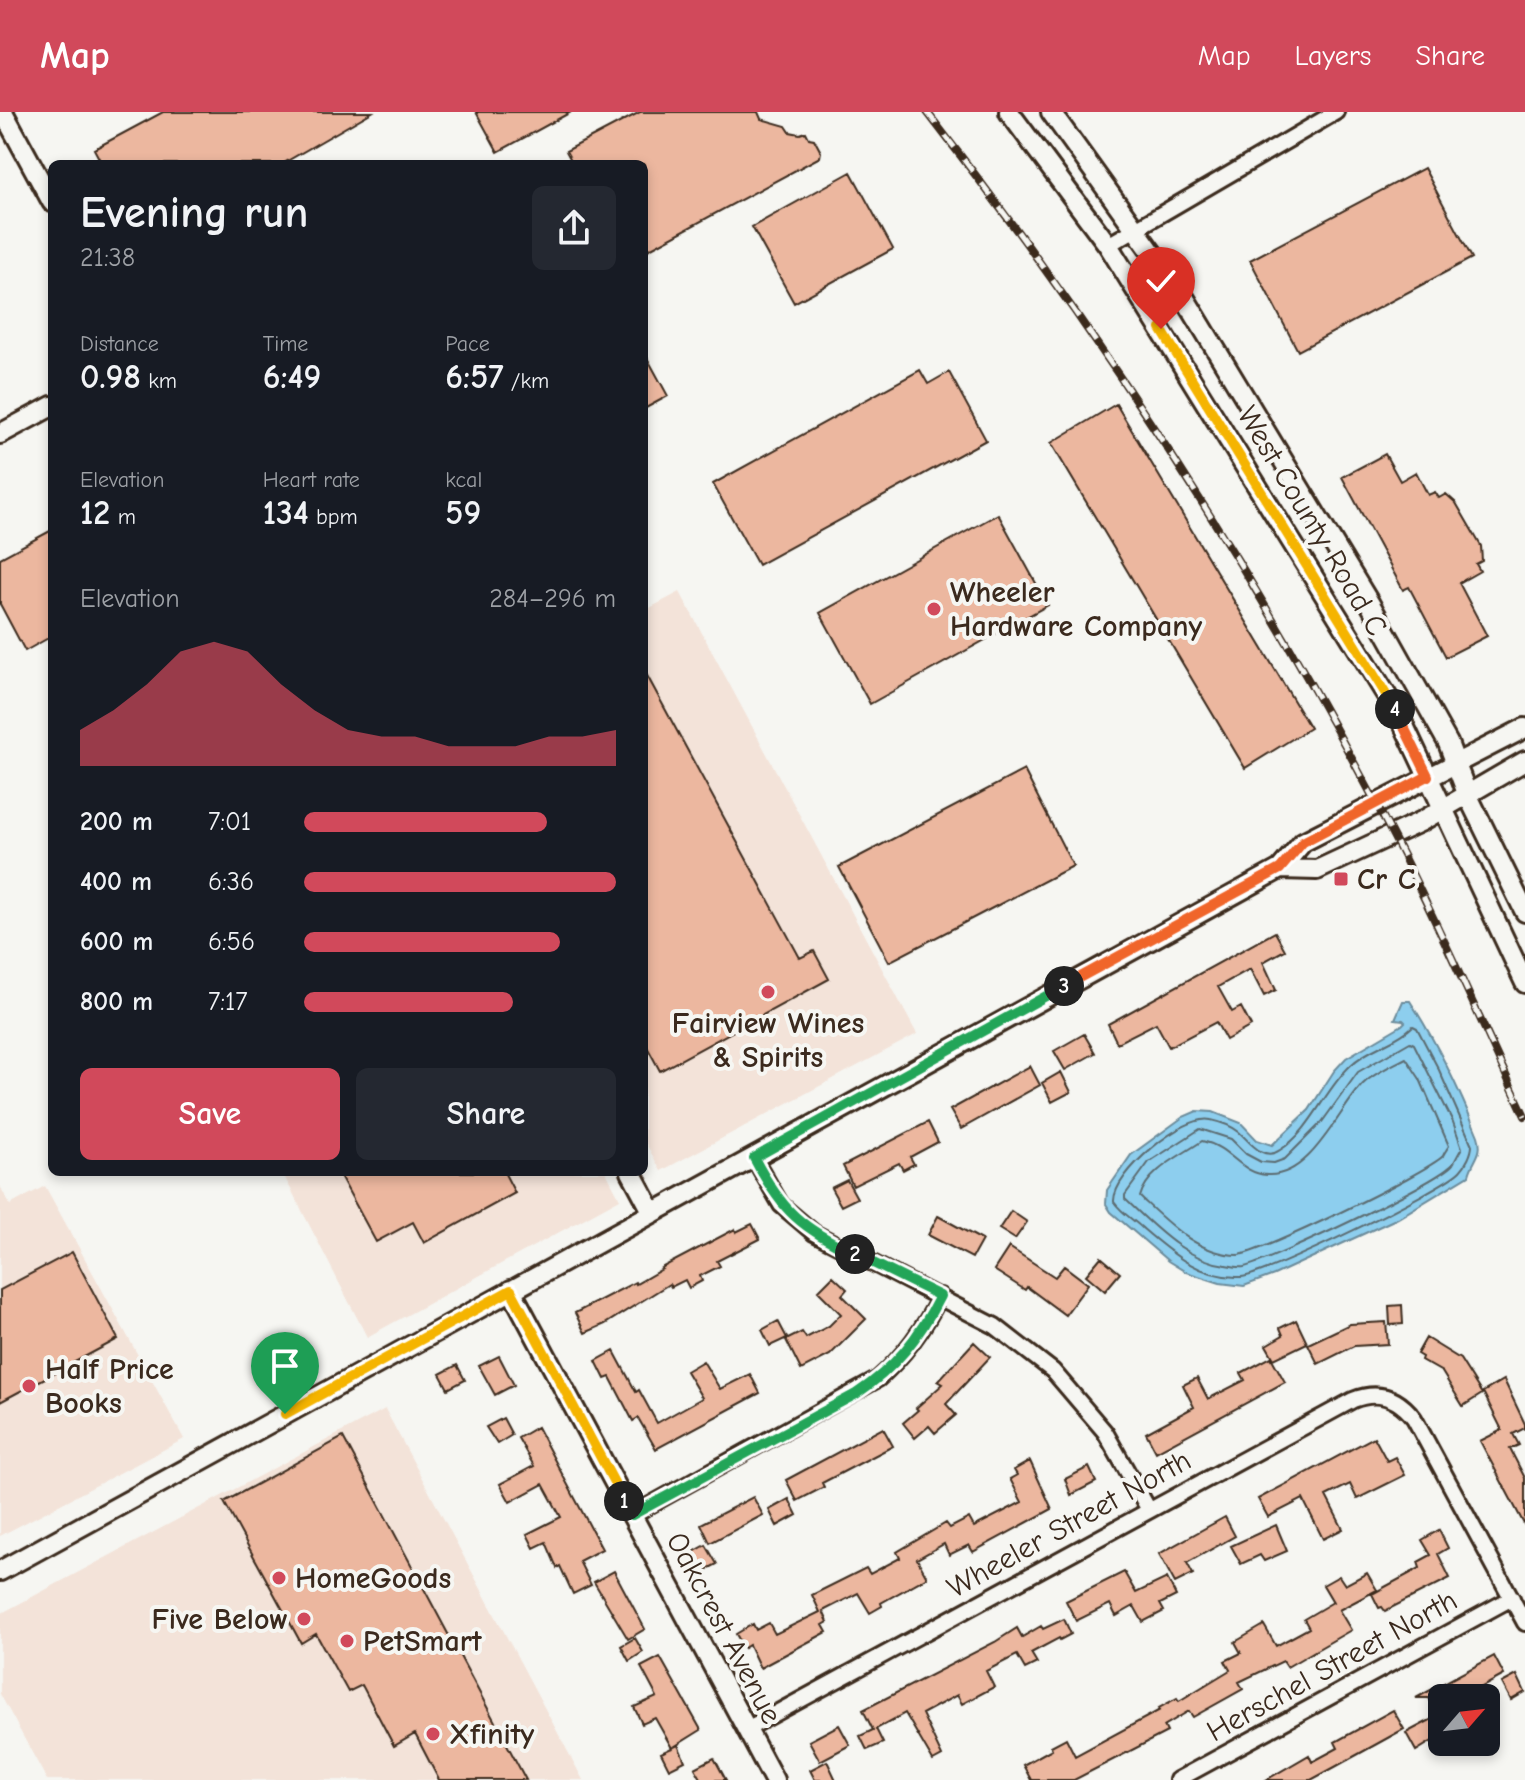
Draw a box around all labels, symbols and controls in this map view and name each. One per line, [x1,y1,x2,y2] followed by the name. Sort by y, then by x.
[40,34,110,78] text: Map
[1198,40,1251,72] text: Map
[1295,40,1371,72] text: Layers
[1415,40,1485,72] text: Share
[532,186,616,270] button: share
[80,187,308,238] text: Evening run
[80,243,135,273] text: 21:38
[1127,247,1195,329] pin
[1139,259,1183,303] icon: check
[80,331,159,357] text: Distance
[263,331,308,357] text: Time
[445,331,490,357] text: Pace
[80,357,141,397] text: 0.98
[263,357,321,397] text: 6:49
[445,357,504,397] text: 6:57
[141,368,177,394] text: km
[504,368,549,394] text: /km
[1230,400,1394,642] street label: West County Road C
[80,467,164,493] text: Elevation
[263,467,360,493] text: Heart rate
[445,467,482,493] text: kcal
[80,493,110,533] text: 12
[263,493,309,533] text: 134
[445,493,481,533] text: 59
[110,504,136,530] text: m
[309,504,358,530] text: bpm
[950,575,1203,644] place label: Wheeler Hardware Company
[80,584,180,614] text: Elevation
[489,584,616,614] text: 284–296 m
[925,600,943,618] marker: Wheeler Hardware Company
[1375,689,1415,729] pin: 4
[1390,696,1400,722] text: 4
[80,807,153,837] text: 200 m
[208,807,251,837] text: 7:01
[1357,862,1416,897] place label: Cr C
[80,867,152,897] text: 400 m
[208,867,254,897] text: 6:36
[1332,870,1350,888] marker: Cr C
[80,927,153,957] text: 600 m
[208,927,255,957] text: 6:56
[1044,966,1084,1006] pin: 3
[1059,973,1069,999] text: 3
[759,983,777,1001] marker: Fairview Wines & Spirits
[80,987,153,1017] text: 800 m
[208,987,248,1017] text: 7:17
[672,1006,864,1075] place label: Fairview Wines & Spirits
[80,1068,340,1160] button: Save
[356,1068,616,1160] button: Share
[835,1234,875,1274] pin: 2
[850,1241,860,1267] text: 2
[251,1332,319,1414] pin
[263,1344,307,1388] icon: arrive
[45,1352,174,1421] place label: Half Price Books
[20,1377,38,1395] marker: Half Price Books
[941,1443,1197,1605] street label: Wheeler Street North
[604,1481,644,1521] pin: 1
[620,1488,628,1514] text: 1
[659,1526,789,1730] street label: Oakcrest Avenue
[295,1561,451,1596] place label: HomeGoods
[270,1569,288,1587] marker: HomeGoods
[1201,1583,1463,1749] street label: Herschel Street North
[151,1602,288,1637] place label: Five Below
[295,1610,313,1628] marker: Five Below
[363,1624,483,1659] place label: PetSmart
[338,1632,356,1650] marker: PetSmart
[1428,1684,1500,1756] north arrow
[1428,1684,1500,1756] map controls
[449,1717,535,1752] place label: Xfinity
[424,1725,442,1743] marker: Xfinity

